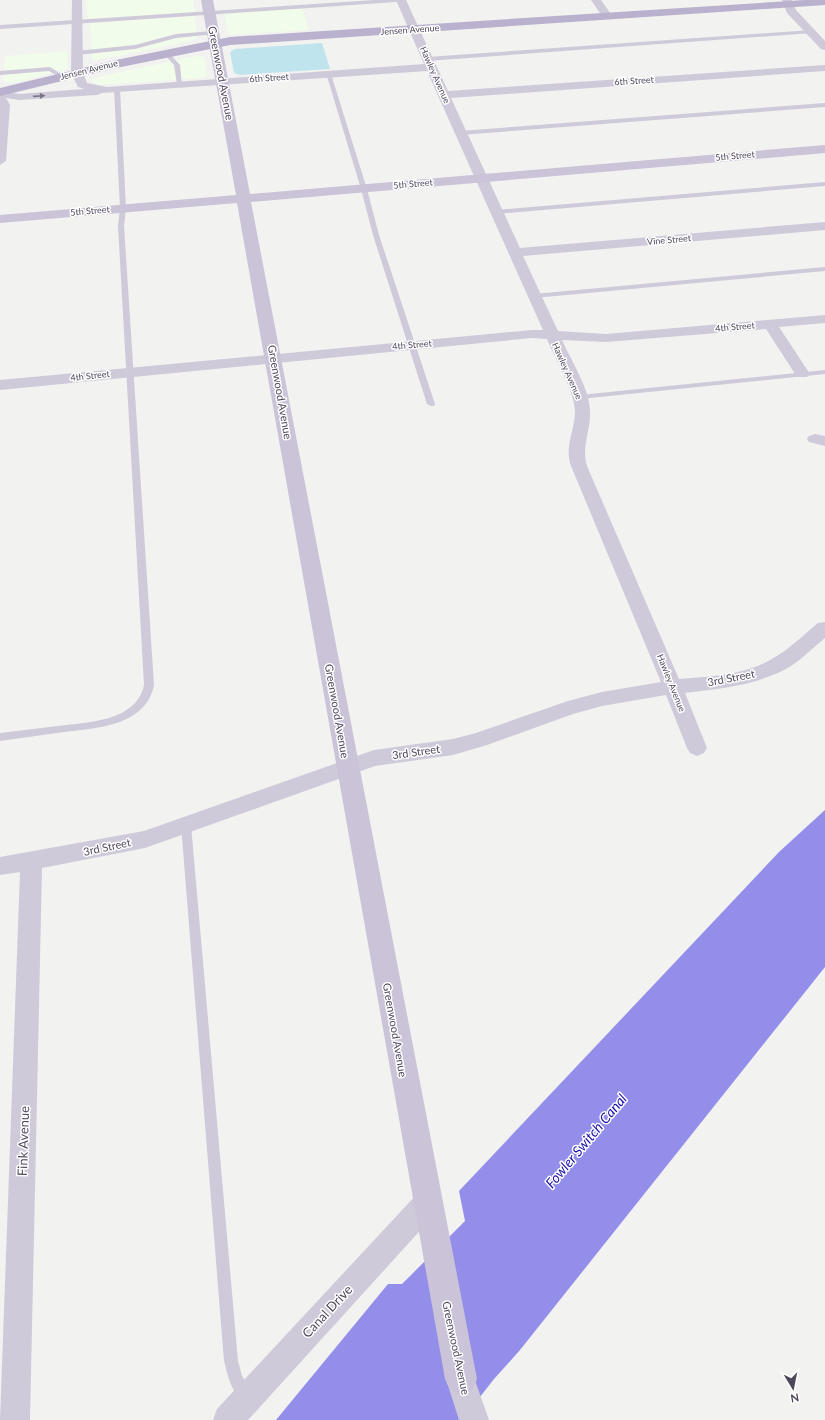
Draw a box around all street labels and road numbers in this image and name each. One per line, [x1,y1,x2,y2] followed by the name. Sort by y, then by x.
[380,22,440,37] street label: Jensen Avenue
[206,25,237,121] street label: Greenwood Avenue
[418,45,453,105] street label: Hawley Avenue
[59,57,119,82] street label: Jensen Avenue
[249,71,290,84] street label: 6th Street
[614,74,655,87] street label: 6th Street
[715,148,756,163] street label: 5th Street
[393,176,434,191] street label: 5th Street
[70,203,111,218] street label: 5th Street
[647,232,692,247] street label: Vine Street
[715,319,756,334] street label: 4th Street
[392,337,433,352] street label: 4th Street
[550,341,585,401] street label: Hawley Avenue
[266,344,295,440] street label: Greenwood Avenue
[70,368,111,383] street label: 4th Street
[655,652,688,713] street label: Hawley Avenue
[323,663,352,759] street label: Greenwood Avenue
[706,667,756,688] street label: 3rd Street
[391,742,441,761] street label: 3rd Street
[82,835,132,858] street label: 3rd Street
[381,982,410,1078] street label: Greenwood Avenue
[14,1105,32,1176] street label: Fink Avenue
[299,1281,356,1341] street label: Canal Drive
[440,1300,473,1396] street label: Greenwood Avenue

